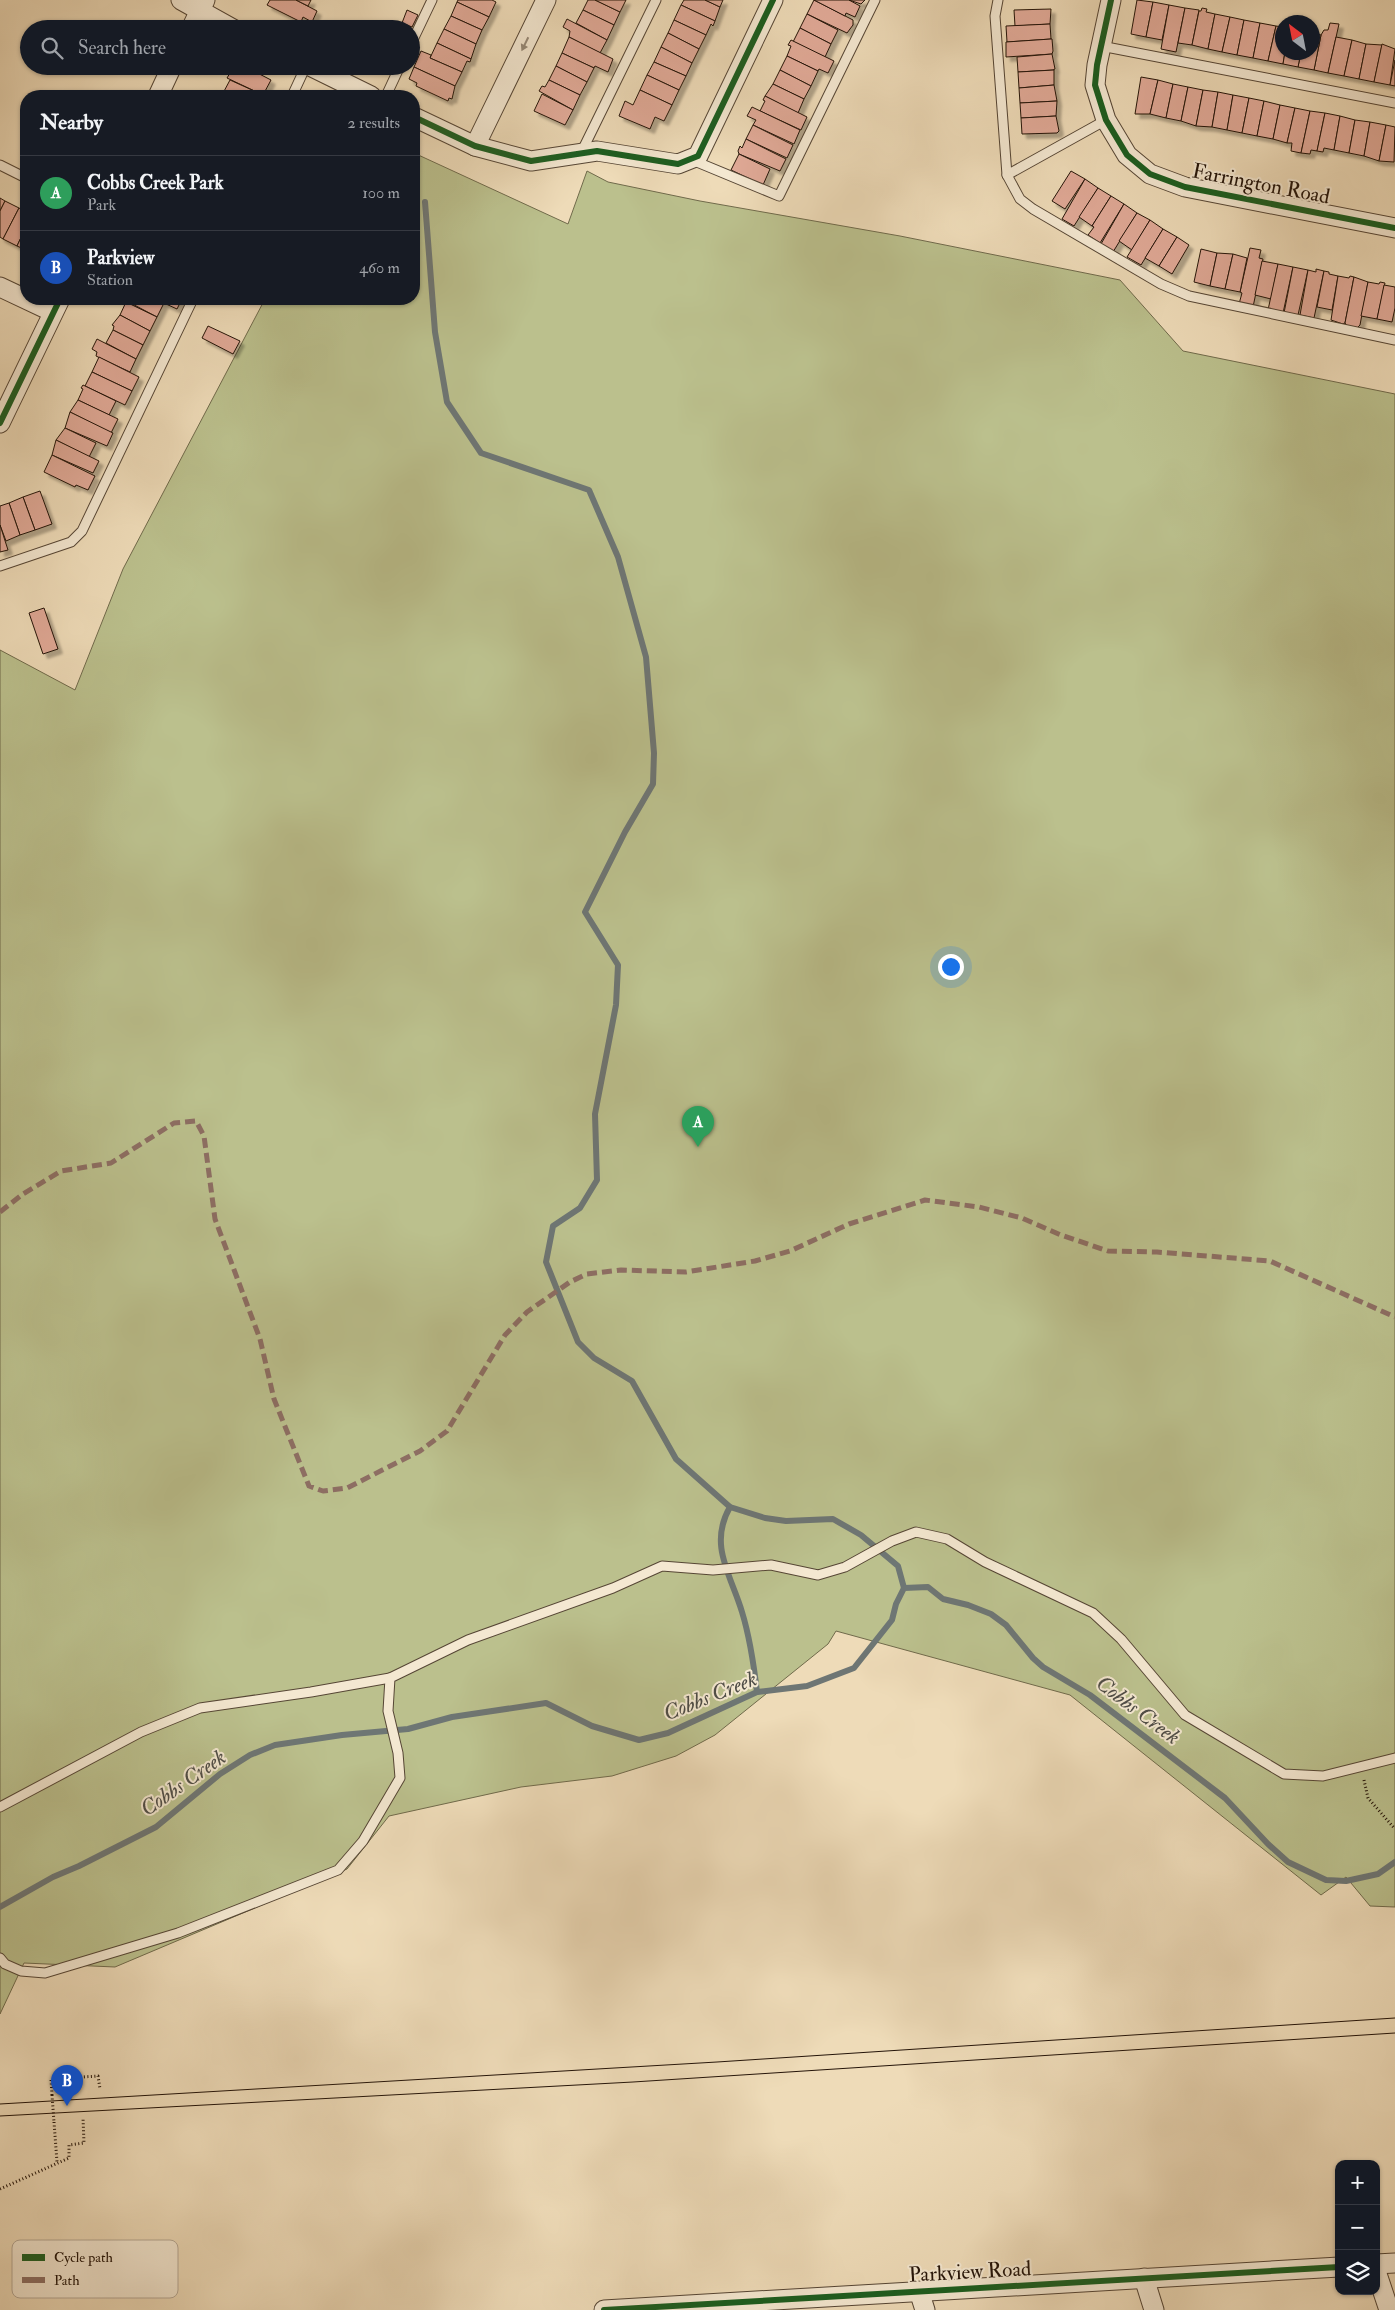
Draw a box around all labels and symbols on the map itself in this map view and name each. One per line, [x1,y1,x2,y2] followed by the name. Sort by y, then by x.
[1275,15,1320,60] north arrow
[521,37,529,51] one-way arrow
[1190,157,1333,211] street label: Farrington Road
[938,954,964,980] your location
[682,1106,714,1147] pin: A
[659,1665,761,1727] water label: Cobbs Creek
[1090,1669,1186,1751] water label: Cobbs Creek
[135,1743,231,1823] water label: Cobbs Creek
[51,2065,83,2106] pin: B
[12,2240,178,2298] legend
[54,2249,114,2267] text: Cycle path
[908,2255,1033,2289] street label: Parkview Road
[54,2272,80,2289] text: Path

